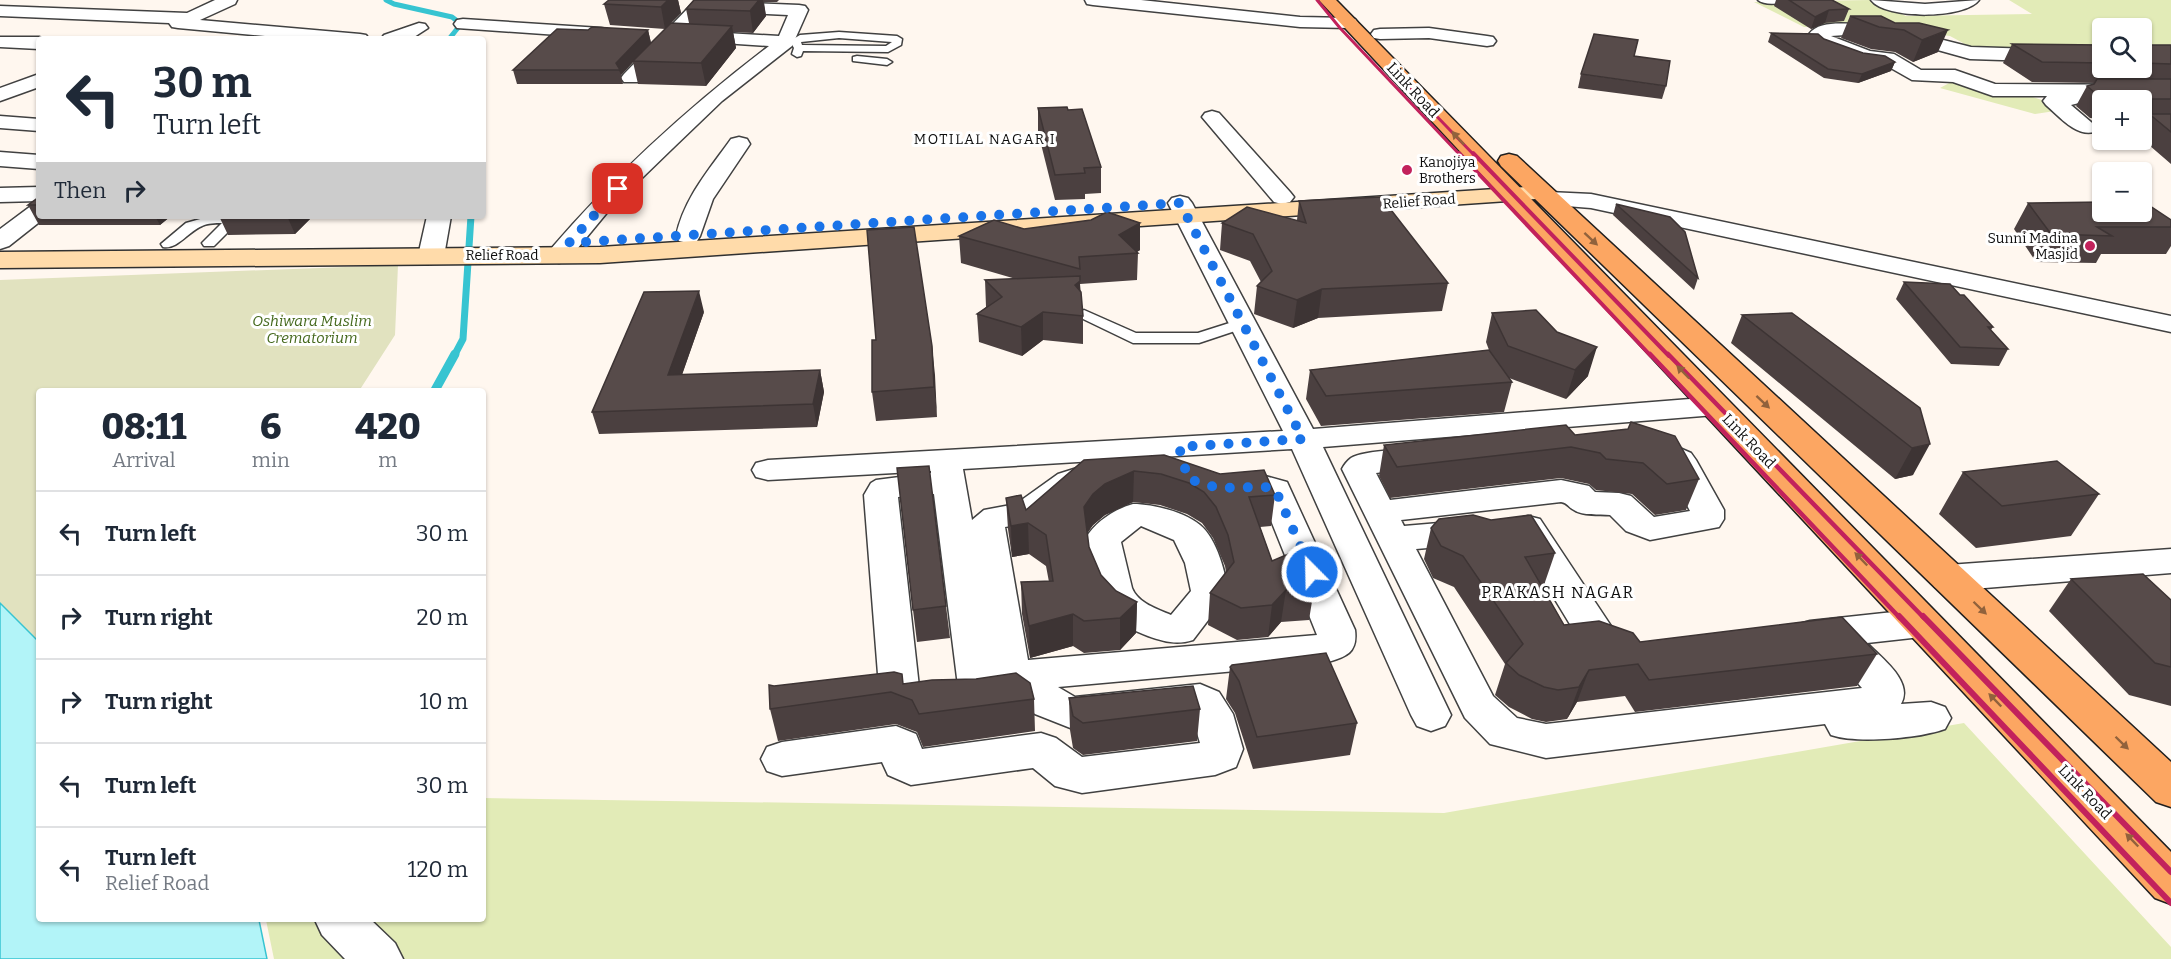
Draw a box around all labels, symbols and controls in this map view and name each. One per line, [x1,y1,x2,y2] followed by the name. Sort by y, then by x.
[2092,18,2152,222] map controls
[2092,18,2152,78] button: search
[153,58,252,108] text: 30 m
[1383,59,1443,121] street label: Link Road
[54,60,132,138] icon: left
[2092,90,2152,150] button: +
[153,109,261,141] text: Turn left
[1451,130,1465,145] one-way arrow
[914,131,1056,148] district label: MOTILAL NAGAR I
[1419,154,1476,187] place label: Kanojiya Brothers
[2092,162,2152,222] button: −
[592,163,643,214] pin
[1400,163,1414,177] marker: Kanojiya Brothers
[601,172,634,205] icon: arrive
[118,174,151,207] icon: right
[54,177,106,204] text: Then
[1382,190,1456,213] street label: Relief Road
[1988,230,2078,263] place label: Sunni Madina Masjid
[1583,232,1598,246] one-way arrow
[2083,239,2097,253] marker: Sunni Madina Masjid
[465,247,539,264] street label: Relief Road
[252,312,372,347] park label: Oshiwara Muslim Crematorium
[1676,366,1690,380] one-way arrow
[1755,395,1770,409] one-way arrow
[101,405,186,449] text: 08:11
[260,405,281,449] text: 6
[355,405,421,449] text: 420
[1719,410,1779,472] street label: Link Road
[112,448,176,472] text: Arrival
[252,448,290,472] text: min
[378,448,397,472] text: m
[54,517,87,550] icon: left
[105,520,197,547] text: Turn left
[416,520,468,547] text: 30 m
[1280,540,1344,604] position arrow
[1854,552,1868,566] one-way arrow
[1481,583,1635,602] district label: PRAKASH NAGAR
[54,601,87,634] icon: right
[1973,601,1987,615] one-way arrow
[105,604,213,631] text: Turn right
[417,604,468,631] text: 20 m
[54,685,87,718] icon: right
[105,688,213,715] text: Turn right
[420,688,468,715] text: 10 m
[1989,693,2003,707] one-way arrow
[2114,735,2128,749] one-way arrow
[2055,761,2115,823] street label: Link Road
[54,769,87,802] icon: left
[105,772,197,799] text: Turn left
[416,772,468,799] text: 30 m
[2125,833,2139,847] one-way arrow
[105,844,197,871] text: Turn left
[54,853,87,886] icon: left
[408,856,468,883] text: 120 m
[105,871,209,895] text: Relief Road

